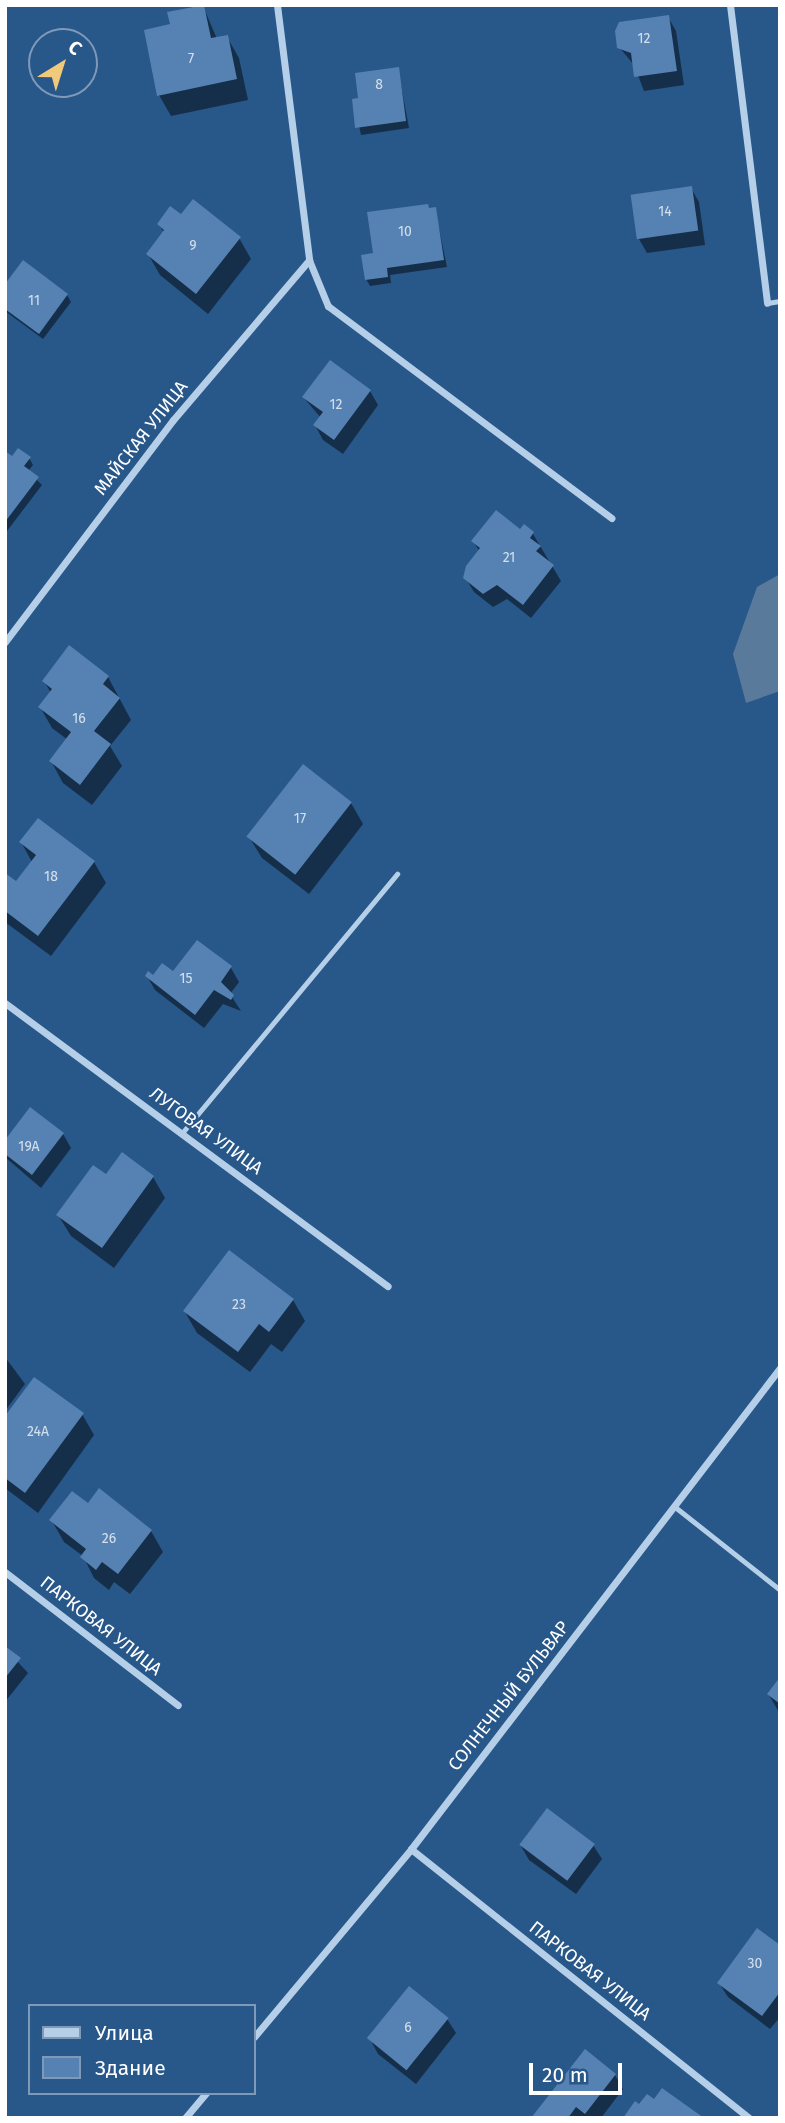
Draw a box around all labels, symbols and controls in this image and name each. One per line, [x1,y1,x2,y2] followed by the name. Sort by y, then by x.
[28,28,98,98] north arrow
[638,31,650,47] house number: 12
[64,35,86,60] text: С
[188,51,194,67] house number: 7
[375,77,383,93] house number: 8
[658,204,672,220] house number: 14
[398,224,412,240] house number: 10
[189,238,197,254] house number: 9
[28,293,40,309] house number: 11
[90,377,192,499] street label: МАЙСКАЯ УЛИЦА
[330,397,342,413] house number: 12
[503,550,515,566] house number: 21
[72,711,86,727] house number: 16
[294,811,306,827] house number: 17
[44,869,58,885] house number: 18
[179,971,193,987] house number: 15
[145,1083,267,1179] street label: ЛУГОВАЯ УЛИЦА
[18,1139,40,1155] house number: 19А
[232,1297,246,1313] house number: 23
[27,1424,49,1440] house number: 24А
[102,1531,116,1547] house number: 26
[36,1572,166,1680] street label: ПАРКОВАЯ УЛИЦА
[444,1617,574,1775] street label: СОЛНЕЧНЫЙ БУЛЬВАР
[525,1917,655,2025] street label: ПАРКОВАЯ УЛИЦА
[748,1956,762,1972] house number: 30
[28,2004,256,2095] legend
[95,2020,154,2046] text: Улица
[404,2020,412,2036] house number: 6
[533,2050,626,2094] scale bar
[95,2055,166,2081] text: Здание
[542,2062,588,2088] text: 20 m

